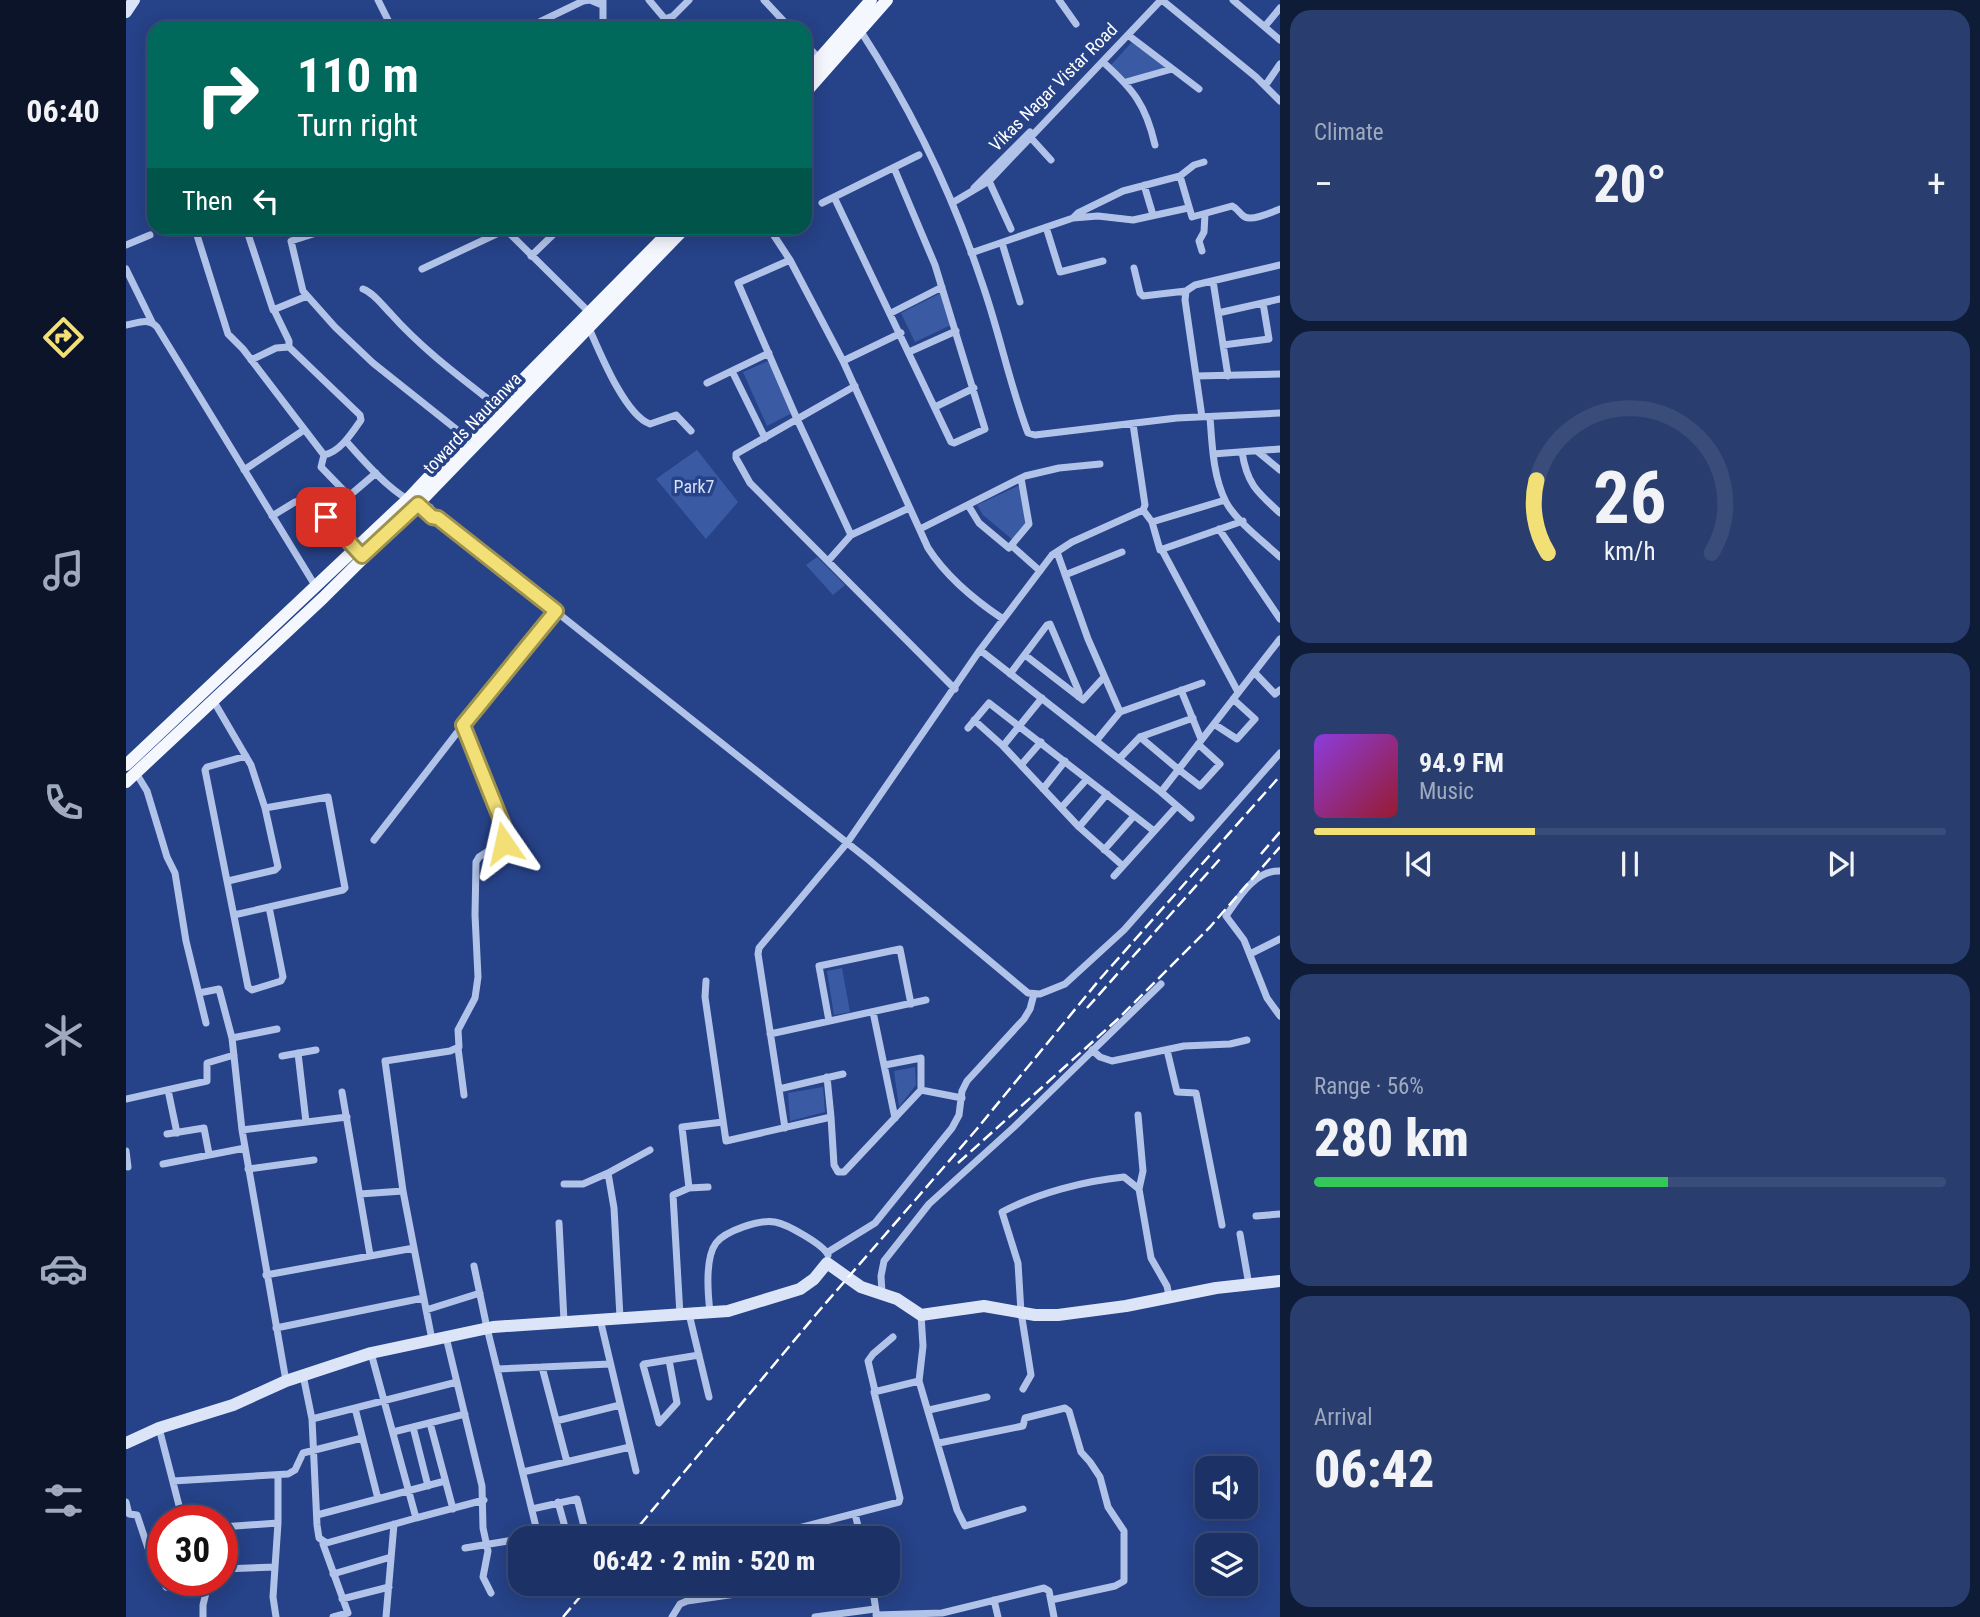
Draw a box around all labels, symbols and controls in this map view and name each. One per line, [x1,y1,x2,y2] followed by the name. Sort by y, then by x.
[985,19,1121,155] street label: Vikas Nagar Vistar Road
[297,47,419,104] text: 110 m
[182,49,273,140] icon: right
[26,92,100,130] text: 06:40
[297,106,418,144] text: Turn right
[1314,119,1384,146] text: Climate
[1593,154,1667,215] text: 20°
[1314,162,1333,206] text: −
[1927,162,1946,206] text: +
[247,182,285,220] icon: left
[182,186,233,216] text: Then
[39,313,88,362] icon: directions
[418,368,526,478] street label: towards Nautanwa
[1593,456,1667,542] text: 26
[674,476,715,497] park label: Park7
[296,487,356,547] pin
[307,498,345,536] icon: arrive
[1604,537,1656,566] text: km/h
[39,546,88,595] icon: music
[1419,748,1504,778] text: 94.9 FM
[39,778,88,827] icon: phone
[1419,778,1474,805] text: Music
[467,806,541,880] position arrow
[1400,845,1438,883] icon: previous
[1611,845,1649,883] icon: pause
[1822,845,1860,883] icon: next
[39,1011,88,1060] icon: climate
[1314,1073,1424,1100] text: Range · 56%
[1314,1108,1469,1169] text: 280 km
[39,1244,88,1293] icon: car
[1314,1404,1373,1431] text: Arrival
[1314,1439,1434,1500] text: 06:42
[1195,1456,1258,1596] map controls
[1195,1456,1258,1519] button: sound
[39,1476,88,1525] icon: filters
[147,1505,238,1596] speed limit sign: 30
[1195,1533,1258,1596] button: layers
[593,1546,815,1576] text: 06:42 · 2 min · 520 m

